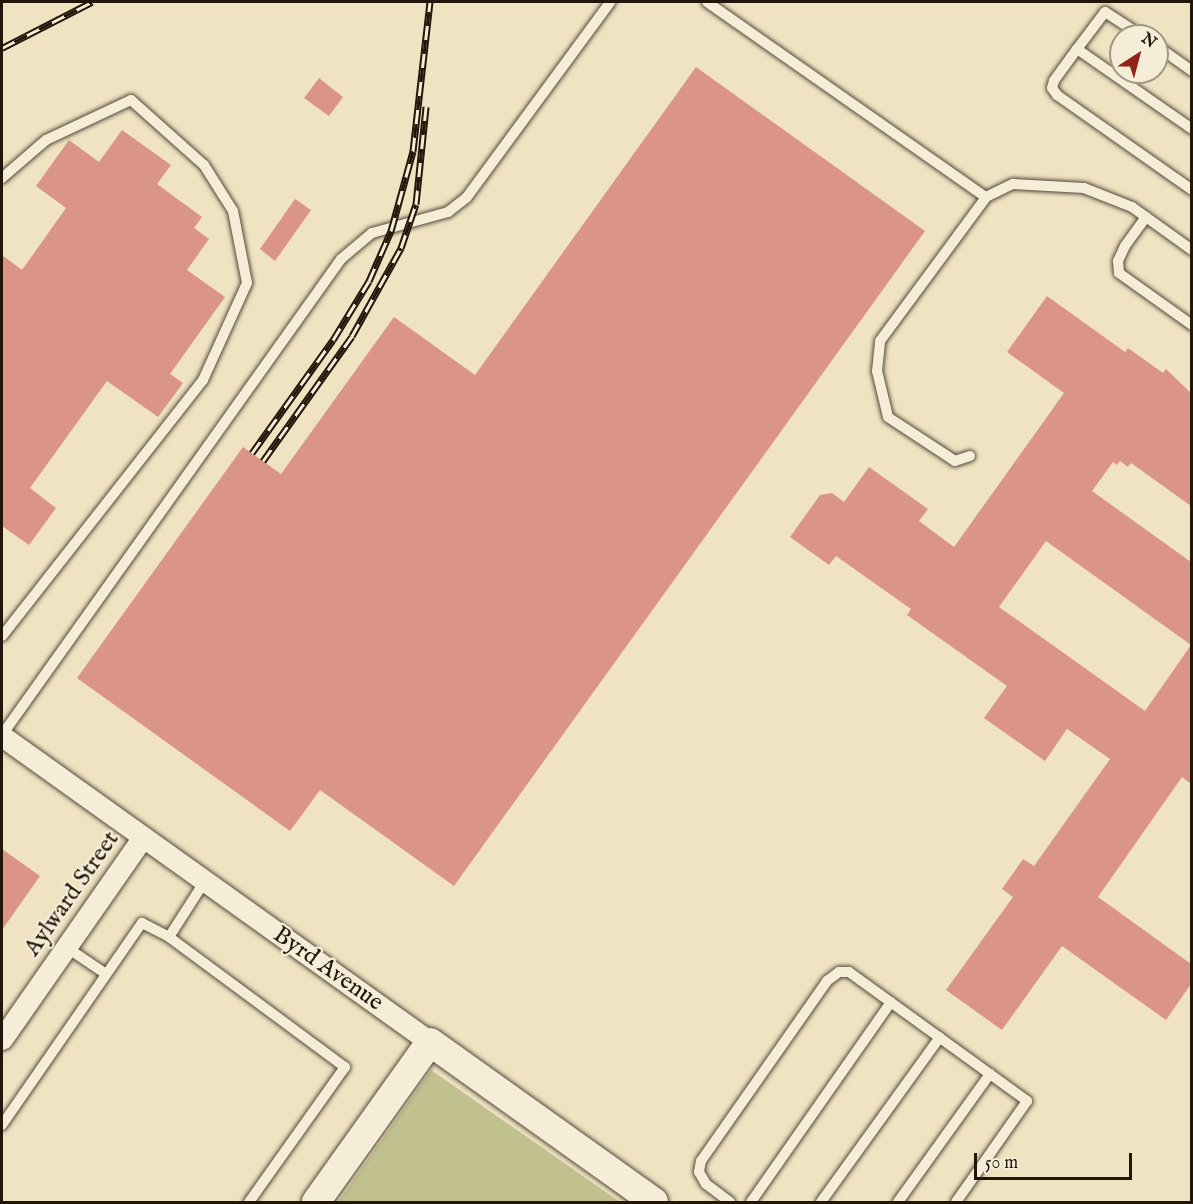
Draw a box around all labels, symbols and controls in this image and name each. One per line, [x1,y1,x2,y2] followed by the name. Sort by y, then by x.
[1109,24,1169,84] north arrow
[1137,29,1160,53] text: N
[18,826,126,962] street label: Aylward Street
[267,921,389,1017] street label: Byrd Avenue
[977,1141,1134,1179] scale bar
[985,1152,1018,1175] text: 50 m

